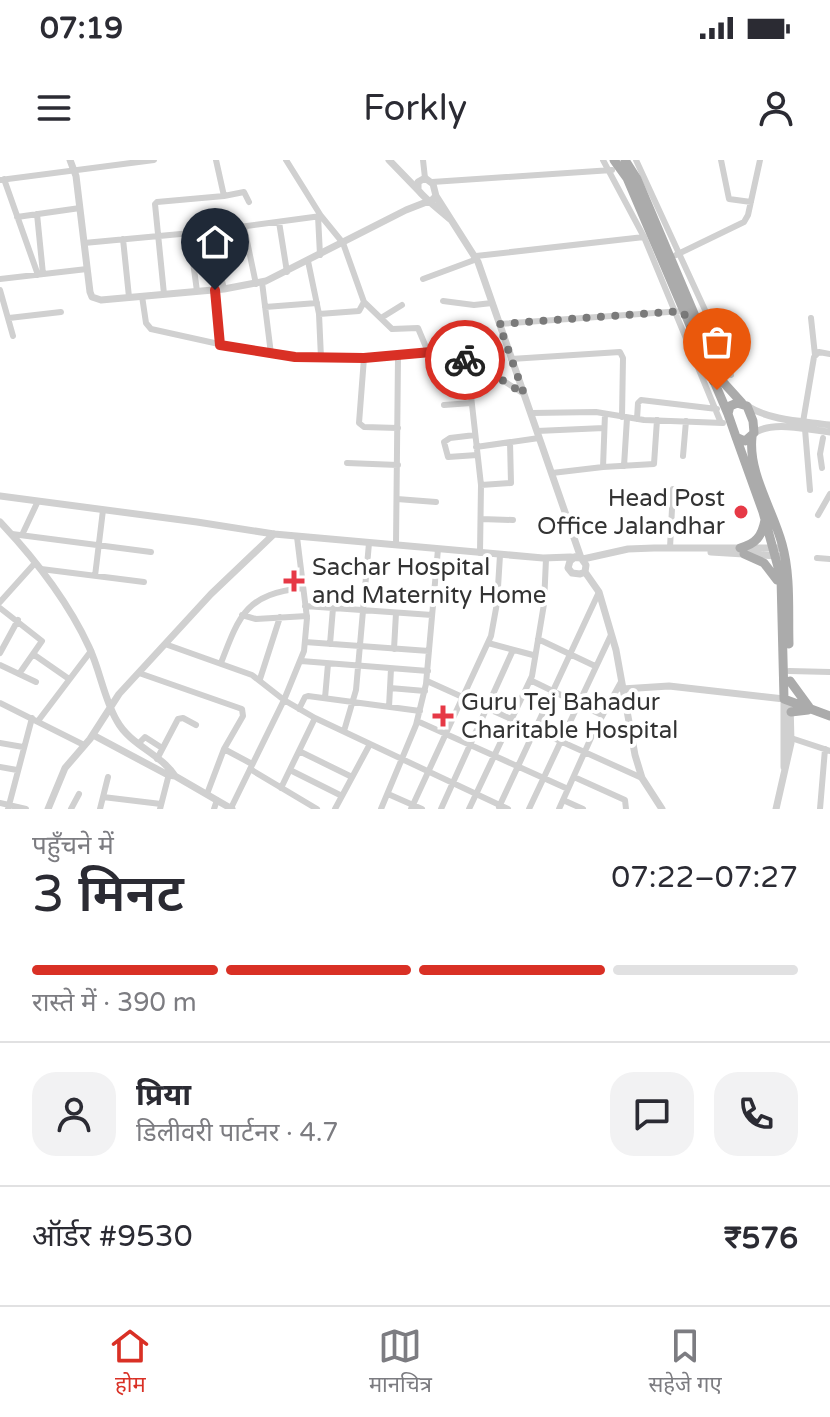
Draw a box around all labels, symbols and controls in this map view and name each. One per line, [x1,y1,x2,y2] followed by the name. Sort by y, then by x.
[40,10,123,47] text: 07:19
[32,86,76,130] icon: menu
[754,86,798,130] icon: person
[363,87,467,130] text: Forkly
[181,208,249,290] pin
[193,220,237,264] icon: home
[683,308,751,390] pin
[425,320,505,400] courier
[695,320,739,364] icon: bag
[443,338,487,382] icon: bike
[537,484,726,541] place label: Head Post Office Jalandhar
[732,503,750,521] marker: Head Post Office Jalandhar
[312,553,546,610] place label: Sachar Hospital and Maternity Home
[283,570,305,592] marker: Sachar Hospital and Maternity Home
[461,688,678,745] place label: Guru Tej Bahadur Charitable Hospital
[432,705,454,727] marker: Guru Tej Bahadur Charitable Hospital
[32,830,114,861] text: पहुँचने में
[611,859,798,896] text: 07:22–07:27
[32,863,184,926] text: 3 मिनट
[32,987,197,1018] text: रास्ते में · 390 m
[32,1072,116,1156] button: person
[610,1072,694,1156] button: chat
[714,1072,798,1156] button: phone
[136,1077,191,1114] text: प्रिया
[136,1117,339,1148] text: डिलीवरी पार्टनर · 4.7
[32,1218,193,1255] text: ऑर्डर #9530
[724,1220,798,1257] text: ₹576
[108,1324,152,1401] tab: होम
[369,1324,432,1401] tab: मानचित्र
[648,1324,722,1401] tab: सहेजे गए

